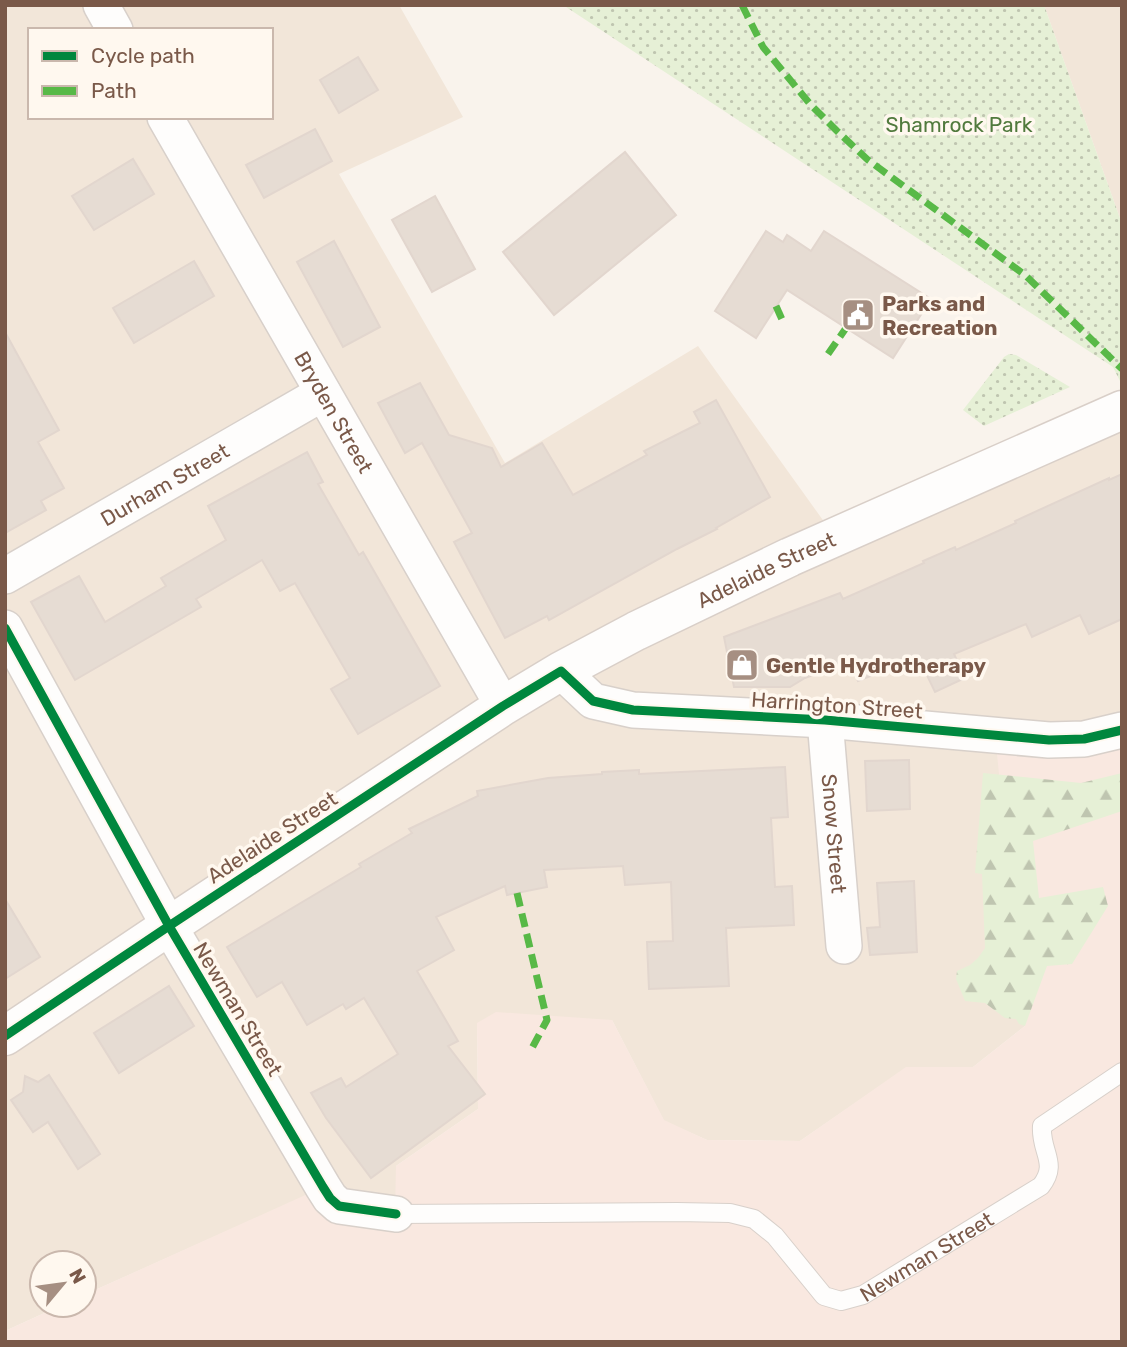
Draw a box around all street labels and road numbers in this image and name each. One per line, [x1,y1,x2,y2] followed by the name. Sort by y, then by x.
[290,347,379,477] street label: Bryden Street
[96,437,233,531] street label: Durham Street
[693,526,839,612] street label: Adelaide Street
[750,687,924,723] street label: Harrington Street
[817,773,852,894] street label: Snow Street
[202,786,342,888] street label: Adelaide Street
[188,938,288,1080] street label: Newman Street
[855,1206,998,1307] street label: Newman Street

